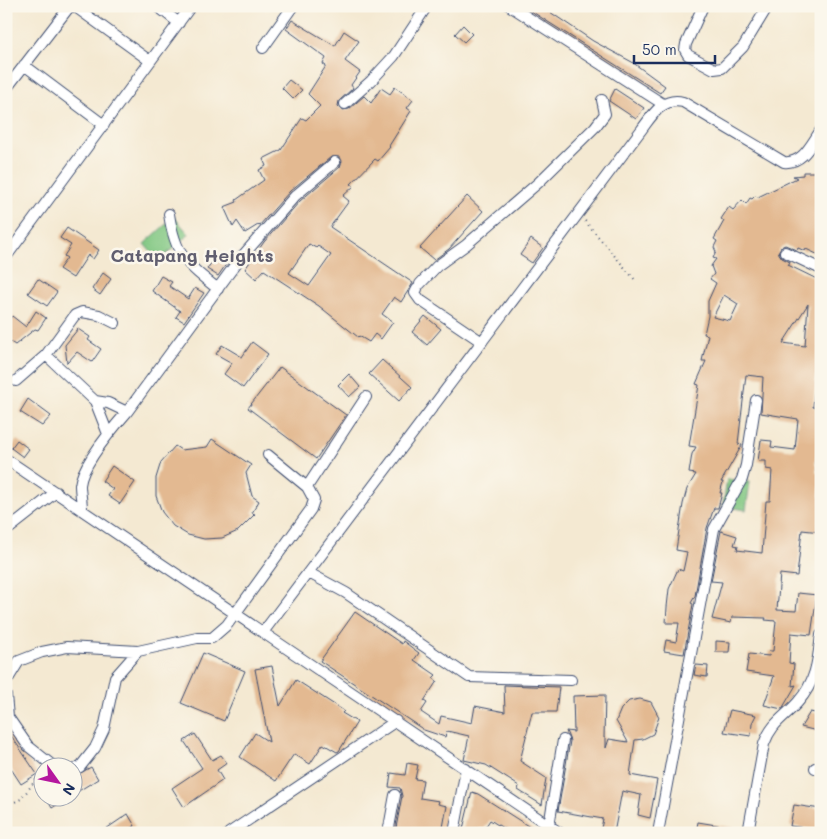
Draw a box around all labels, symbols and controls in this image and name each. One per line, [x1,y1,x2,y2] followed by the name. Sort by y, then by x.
[634,32,716,64] scale bar
[642,39,677,59] text: 50 m
[111,243,273,267] district label: Catapang Heights
[32,756,82,806] north arrow
[58,780,80,799] text: N

